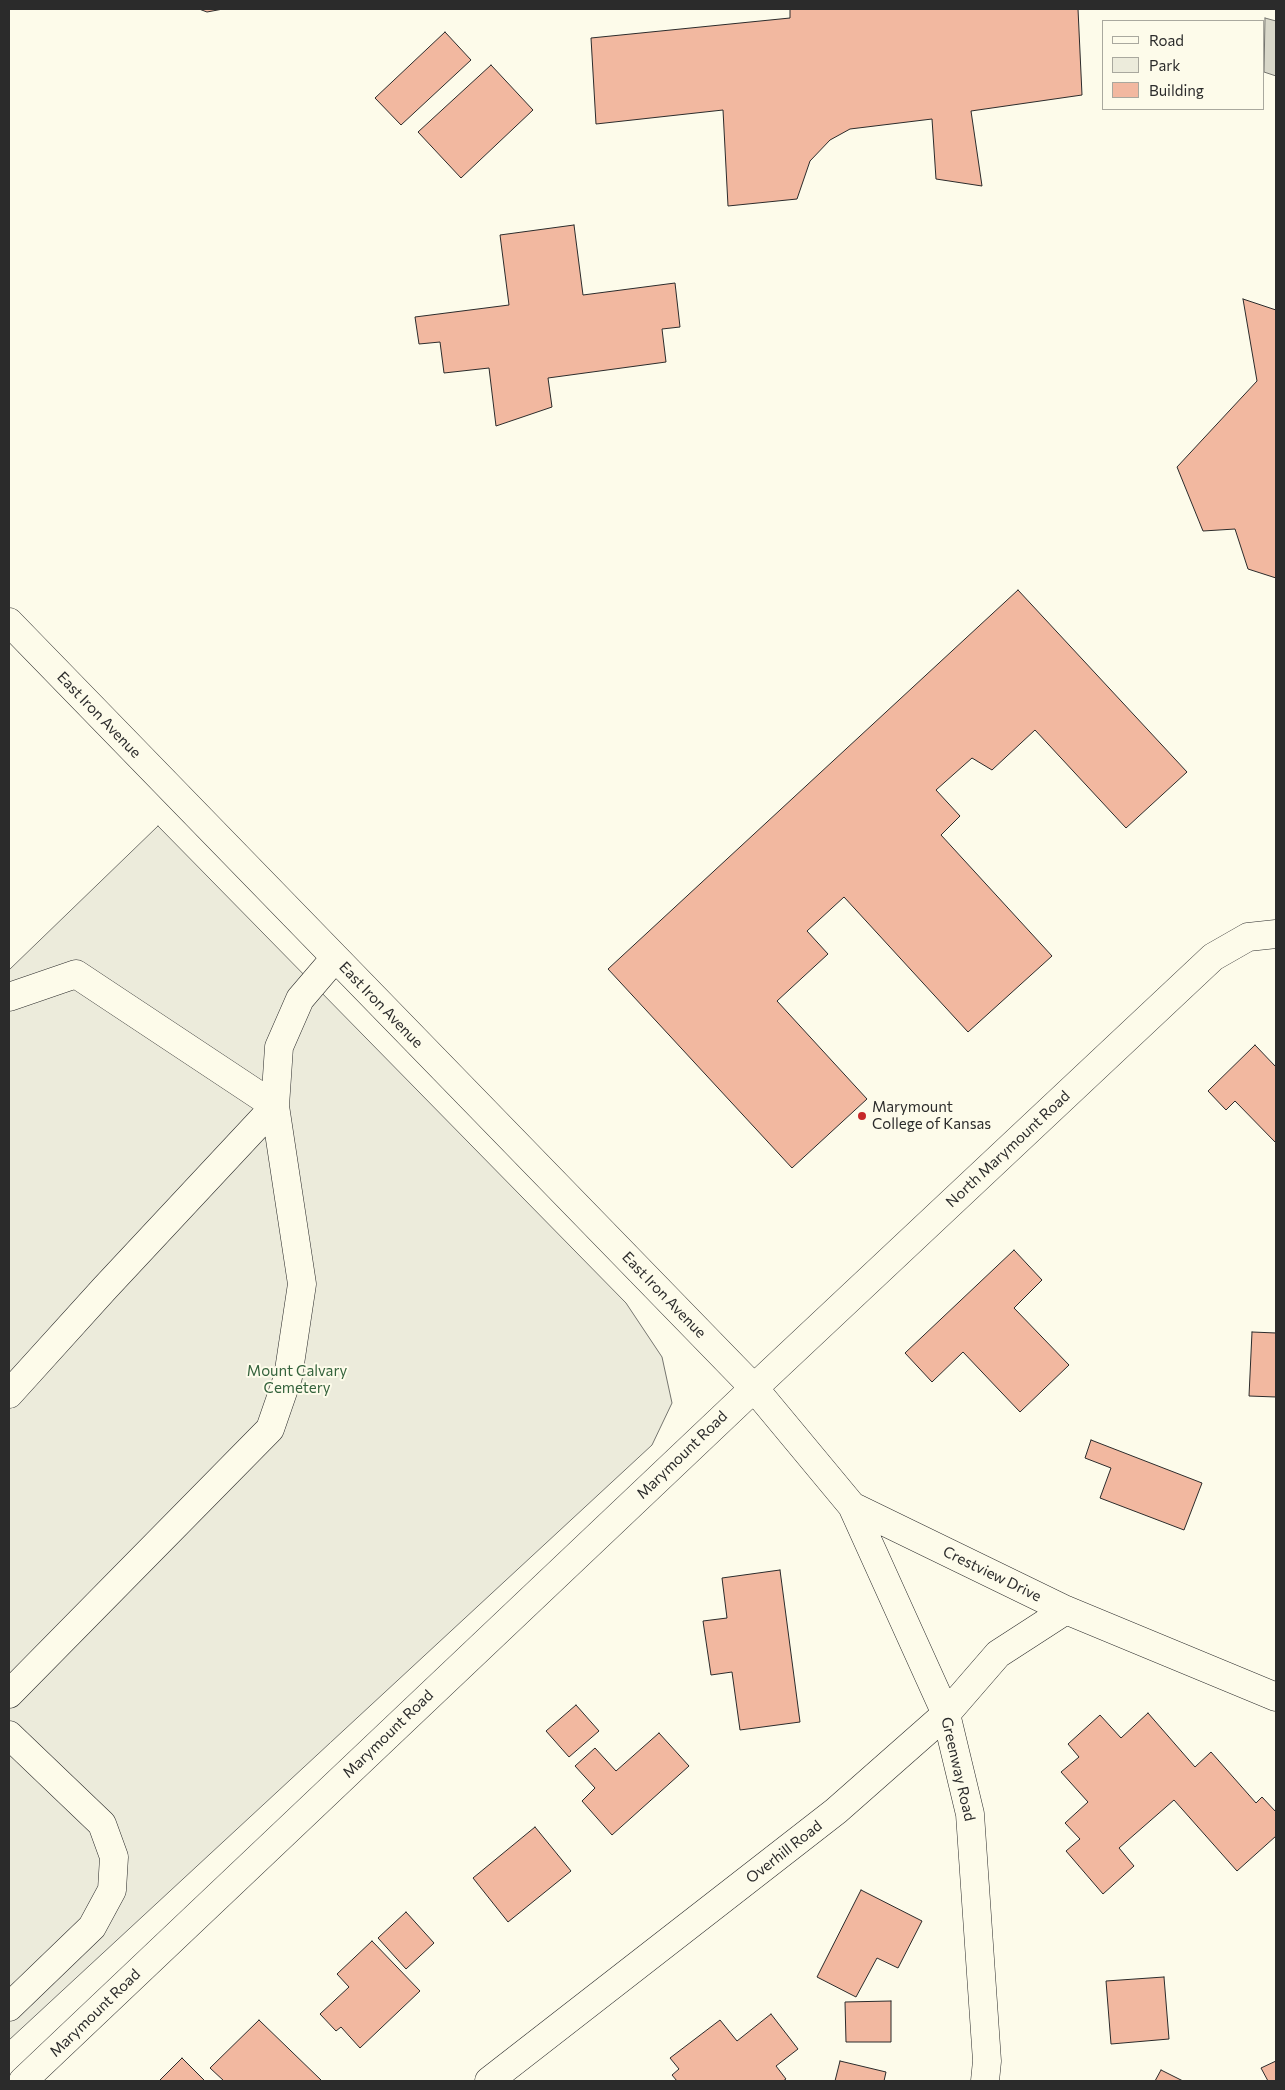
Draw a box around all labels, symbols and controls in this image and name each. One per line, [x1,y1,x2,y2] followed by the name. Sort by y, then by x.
[1102,20,1265,110] legend
[1149,31,1184,49] text: Road
[1149,56,1180,74] text: Park
[1149,81,1204,99] text: Building
[53,668,145,762] street label: East Iron Avenue
[335,958,427,1052] street label: East Iron Avenue
[942,1087,1074,1211] street label: North Marymount Road
[872,1098,991,1133] place label: Marymount College of Kansas
[856,1110,868,1122] marker: Marymount College of Kansas
[618,1248,710,1342] street label: East Iron Avenue
[247,1362,347,1397] park label: Mount Calvary Cemetery
[633,1407,731,1503] street label: Marymount Road
[940,1542,1044,1606] street label: Crestview Drive
[339,1686,437,1782] street label: Marymount Road
[937,1715,979,1823] street label: Greenway Road
[742,1817,826,1887] street label: Overhill Road
[46,1965,144,2061] street label: Marymount Road

